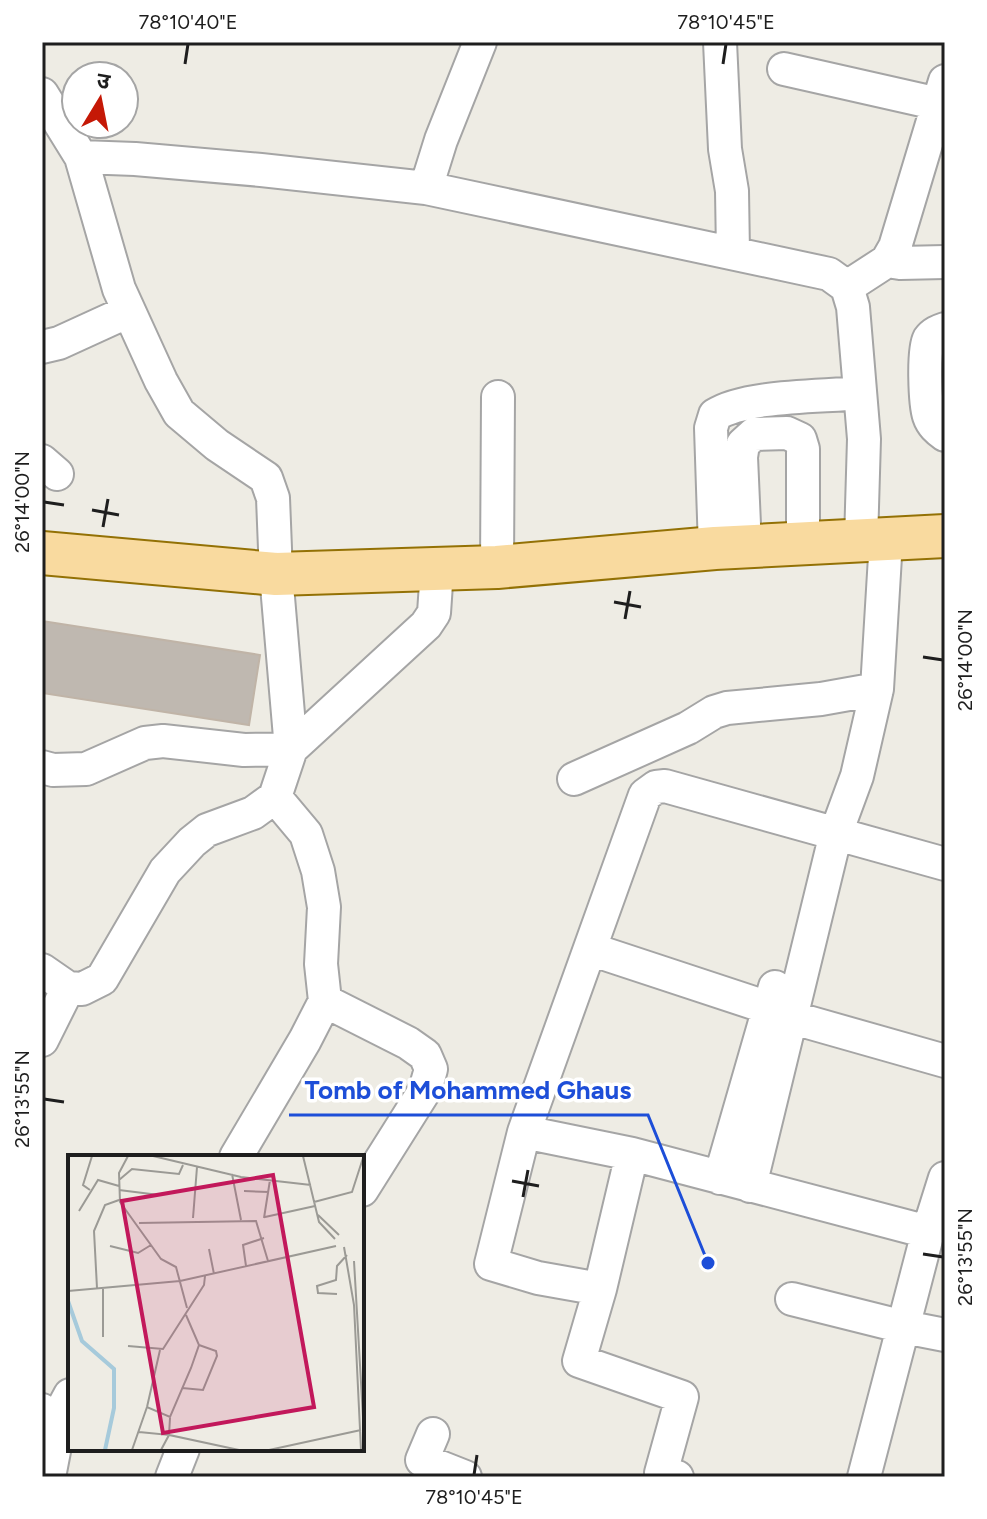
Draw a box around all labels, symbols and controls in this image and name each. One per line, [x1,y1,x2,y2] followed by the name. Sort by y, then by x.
[139,10,237,34] text: 78°10'40"E
[677,10,775,34] text: 78°10'45"E
[60,60,140,140] north arrow
[95,66,113,95] text: उ
[10,451,34,553] text: 26°14'00"N
[953,609,977,711] text: 26°14'00"N
[10,1050,34,1148] text: 26°13'55"N
[289,1065,648,1115] callout: Tomb of Mohammed Ghaus
[305,1074,631,1106] text: Tomb of Mohammed Ghaus
[68,1155,364,1451] inset map
[953,1208,977,1306] text: 26°13'55"N
[425,1485,523,1509] text: 78°10'45"E

